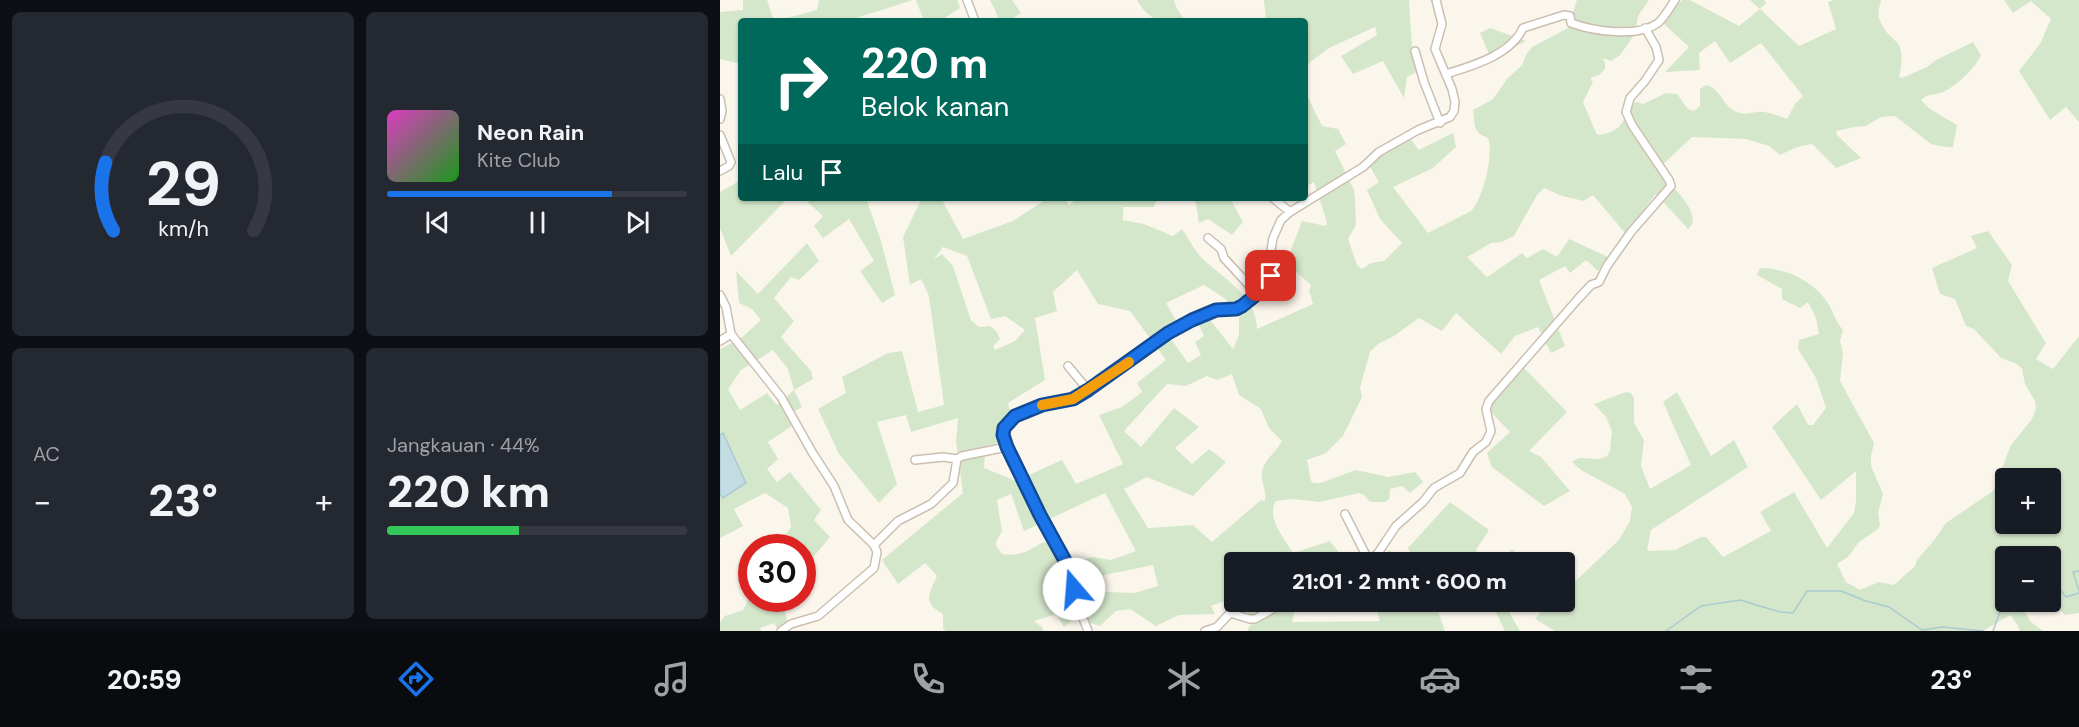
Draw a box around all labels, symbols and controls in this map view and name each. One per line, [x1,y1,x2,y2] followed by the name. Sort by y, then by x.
[861,36,988,91] text: 220 m
[762,42,840,120] icon: right
[861,89,1009,124] text: Belok kanan
[477,118,584,147] text: Neon Rain
[145,143,221,224] text: 29
[477,147,561,173] text: Kite Club
[815,156,848,189] icon: arrive
[762,158,803,187] text: Lalu
[421,206,454,239] icon: previous
[521,206,554,239] icon: pause
[621,206,654,239] icon: next
[158,216,208,244] text: km/h
[1245,250,1296,301] pin
[1254,259,1287,292] icon: arrive
[387,432,540,458] text: Jangkauan · 44%
[33,441,60,467] text: AC
[387,462,550,521] text: 220 km
[1995,468,2061,612] map controls
[1995,468,2061,534] button: +
[148,471,218,530] text: 23°
[33,480,51,523] text: −
[315,480,333,523] text: +
[738,534,816,612] speed limit sign: 30
[1995,546,2061,612] button: −
[1042,557,1106,621] position arrow
[1292,567,1507,596] text: 21:01 · 2 mnt · 600 m
[395,658,437,700] icon: directions
[651,658,693,700] icon: music
[907,658,949,700] icon: phone
[1163,658,1205,700] icon: climate
[1419,658,1461,700] icon: car
[1675,658,1717,700] icon: filters
[107,662,182,697] text: 20:59
[1930,662,1972,697] text: 23°

